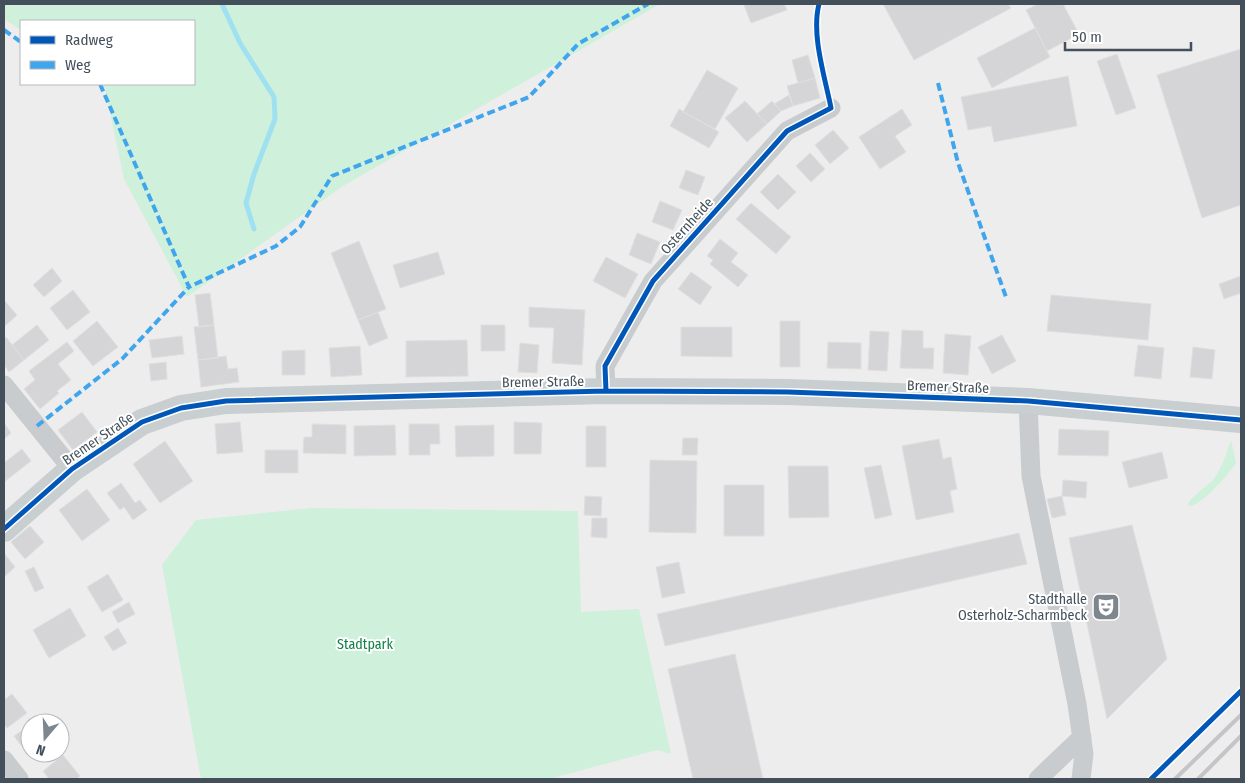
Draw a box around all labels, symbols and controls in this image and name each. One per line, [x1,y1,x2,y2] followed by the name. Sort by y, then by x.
[20,20,195,85] legend
[1065,20,1191,52] scale bar
[1072,28,1102,46] text: 50 m
[65,31,113,49] text: Radweg
[65,56,91,74] text: Weg
[657,194,717,258] street label: Osternheide
[502,373,584,391] street label: Bremer Straße
[907,377,989,397] street label: Bremer Straße
[59,409,137,469] street label: Bremer Straße
[958,591,1087,624] place label: Stadthalle Osterholz-Scharmbeck
[1091,592,1121,622] theatre icon: Stadthalle Osterholz-Scharmbeck
[337,636,393,653] park label: Stadtpark
[20,713,70,763] north arrow
[34,740,48,759] text: N

